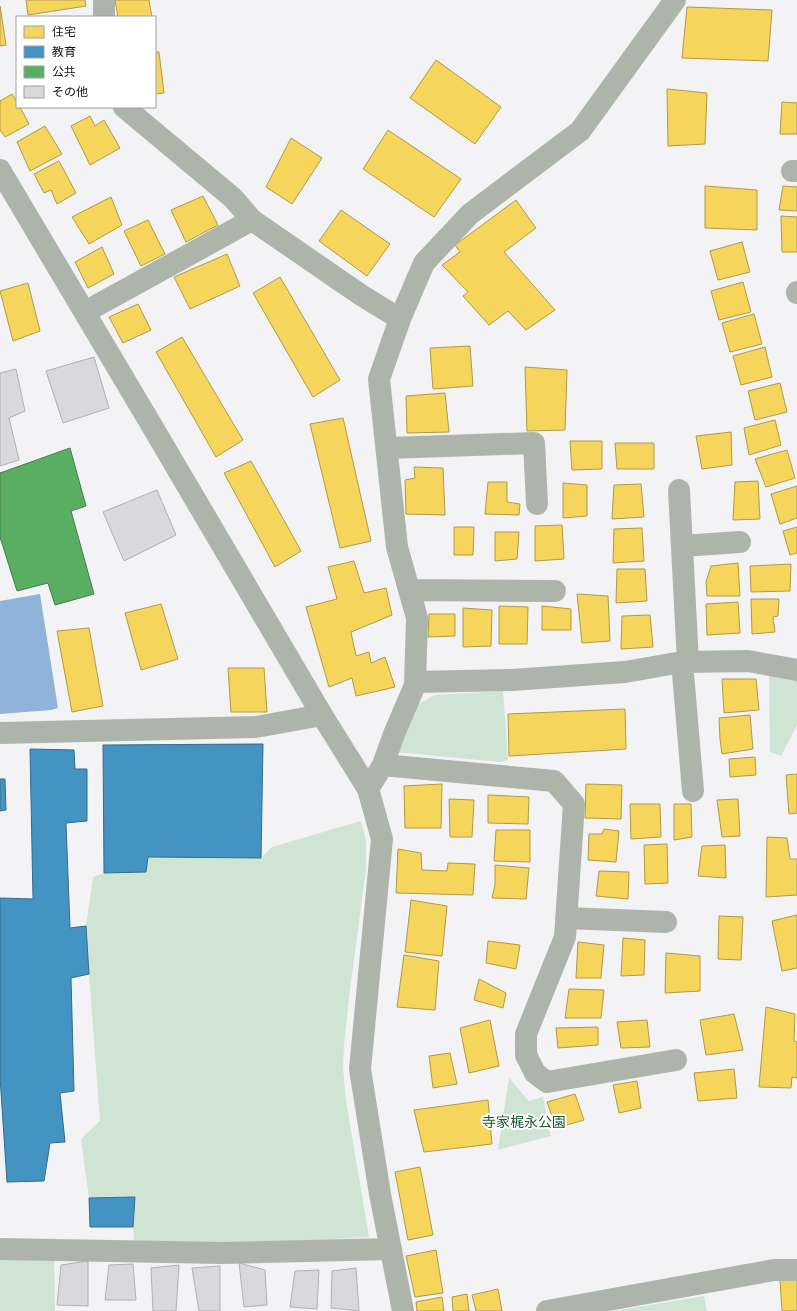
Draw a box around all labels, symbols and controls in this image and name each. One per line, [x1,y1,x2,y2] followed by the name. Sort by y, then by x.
[16,16,156,108] legend
[52,24,76,39] text: 住宅
[52,44,76,59] text: 教育
[52,64,76,79] text: 公共
[52,84,88,99] text: その他
[482,1113,566,1131] park label: 寺家梶永公園

